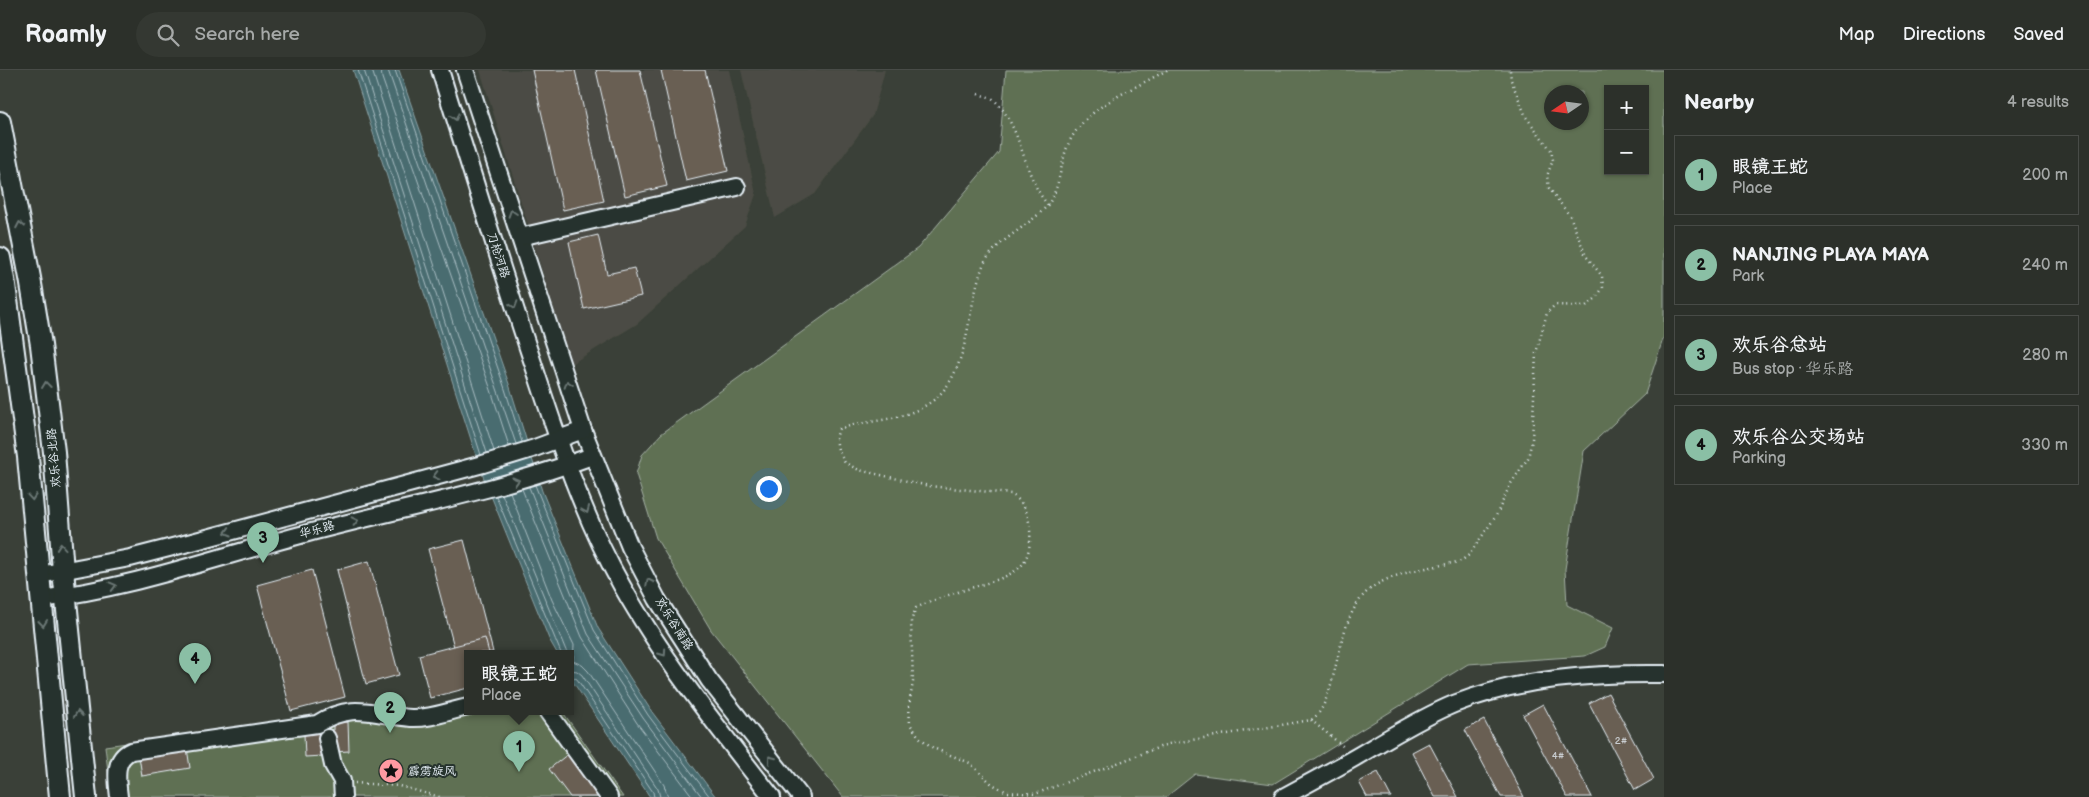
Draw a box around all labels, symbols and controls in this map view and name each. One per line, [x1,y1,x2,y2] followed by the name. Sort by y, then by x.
[136,12,486,57] search box
[25,20,106,49] text: Roamly
[154,21,182,49] icon: search
[194,23,300,46] text: Search here
[1839,24,1875,45] text: Map
[1903,24,1985,45] text: Directions
[2013,24,2064,45] text: Saved
[1544,85,1589,130] north arrow
[1604,85,1649,175] map controls
[1604,85,1649,130] button: +
[1684,90,1754,115] text: Nearby
[2007,93,2069,112] text: 4 results
[449,112,459,120] one-way arrow
[1604,130,1649,175] button: −
[1732,156,1808,179] text: 眼镜王蛇
[1698,166,1704,185] text: 1
[2022,166,2068,185] text: 200 m
[1732,179,1773,198] text: Place
[508,209,518,217] one-way arrow
[15,221,26,229] one-way arrow
[483,230,513,280] street label: 刀枪河路
[1732,244,1929,267] text: NANJING PLAYA MAYA
[1696,256,1706,275] text: 2
[2022,256,2068,275] text: 240 m
[1732,267,1764,286] text: Park
[508,300,518,309] one-way arrow
[1732,334,1827,357] text: 欢乐谷总站
[1696,346,1706,365] text: 3
[2022,346,2068,365] text: 280 m
[1732,360,1853,379] text: Bus stop · 华乐路
[564,380,574,388] one-way arrow
[41,381,52,389] one-way arrow
[1732,426,1865,449] text: 欢乐谷公交场站
[44,427,64,489] street label: 欢乐谷北路
[1696,436,1706,455] text: 4
[2021,436,2068,455] text: 330 m
[1732,449,1786,468] text: Parking
[431,470,440,481] one-way arrow
[756,476,782,502] your location
[511,477,520,487] one-way arrow
[26,493,37,501] one-way arrow
[579,505,590,514] one-way arrow
[351,516,360,527] one-way arrow
[298,518,336,542] street label: 华乐路
[247,522,279,563] pin: 3
[225,527,233,537] one-way arrow
[56,543,67,551] one-way arrow
[645,579,655,588] one-way arrow
[109,581,117,591] one-way arrow
[652,595,696,653] street label: 欢乐谷南路
[37,620,48,628] one-way arrow
[179,643,211,684] pin: 4
[657,647,666,656] one-way arrow
[464,650,574,715] popup
[481,663,557,686] text: 眼镜王蛇
[481,686,522,705] text: Place
[374,692,406,733] pin: 2
[72,709,83,717] one-way arrow
[503,731,535,772] pin: 1
[1615,735,1627,747] house number: 2#
[1552,750,1564,762] house number: 4#
[768,755,777,765] one-way arrow
[378,758,404,784] place icon: 霹雳旋风
[408,764,456,779] place label: 霹雳旋风

